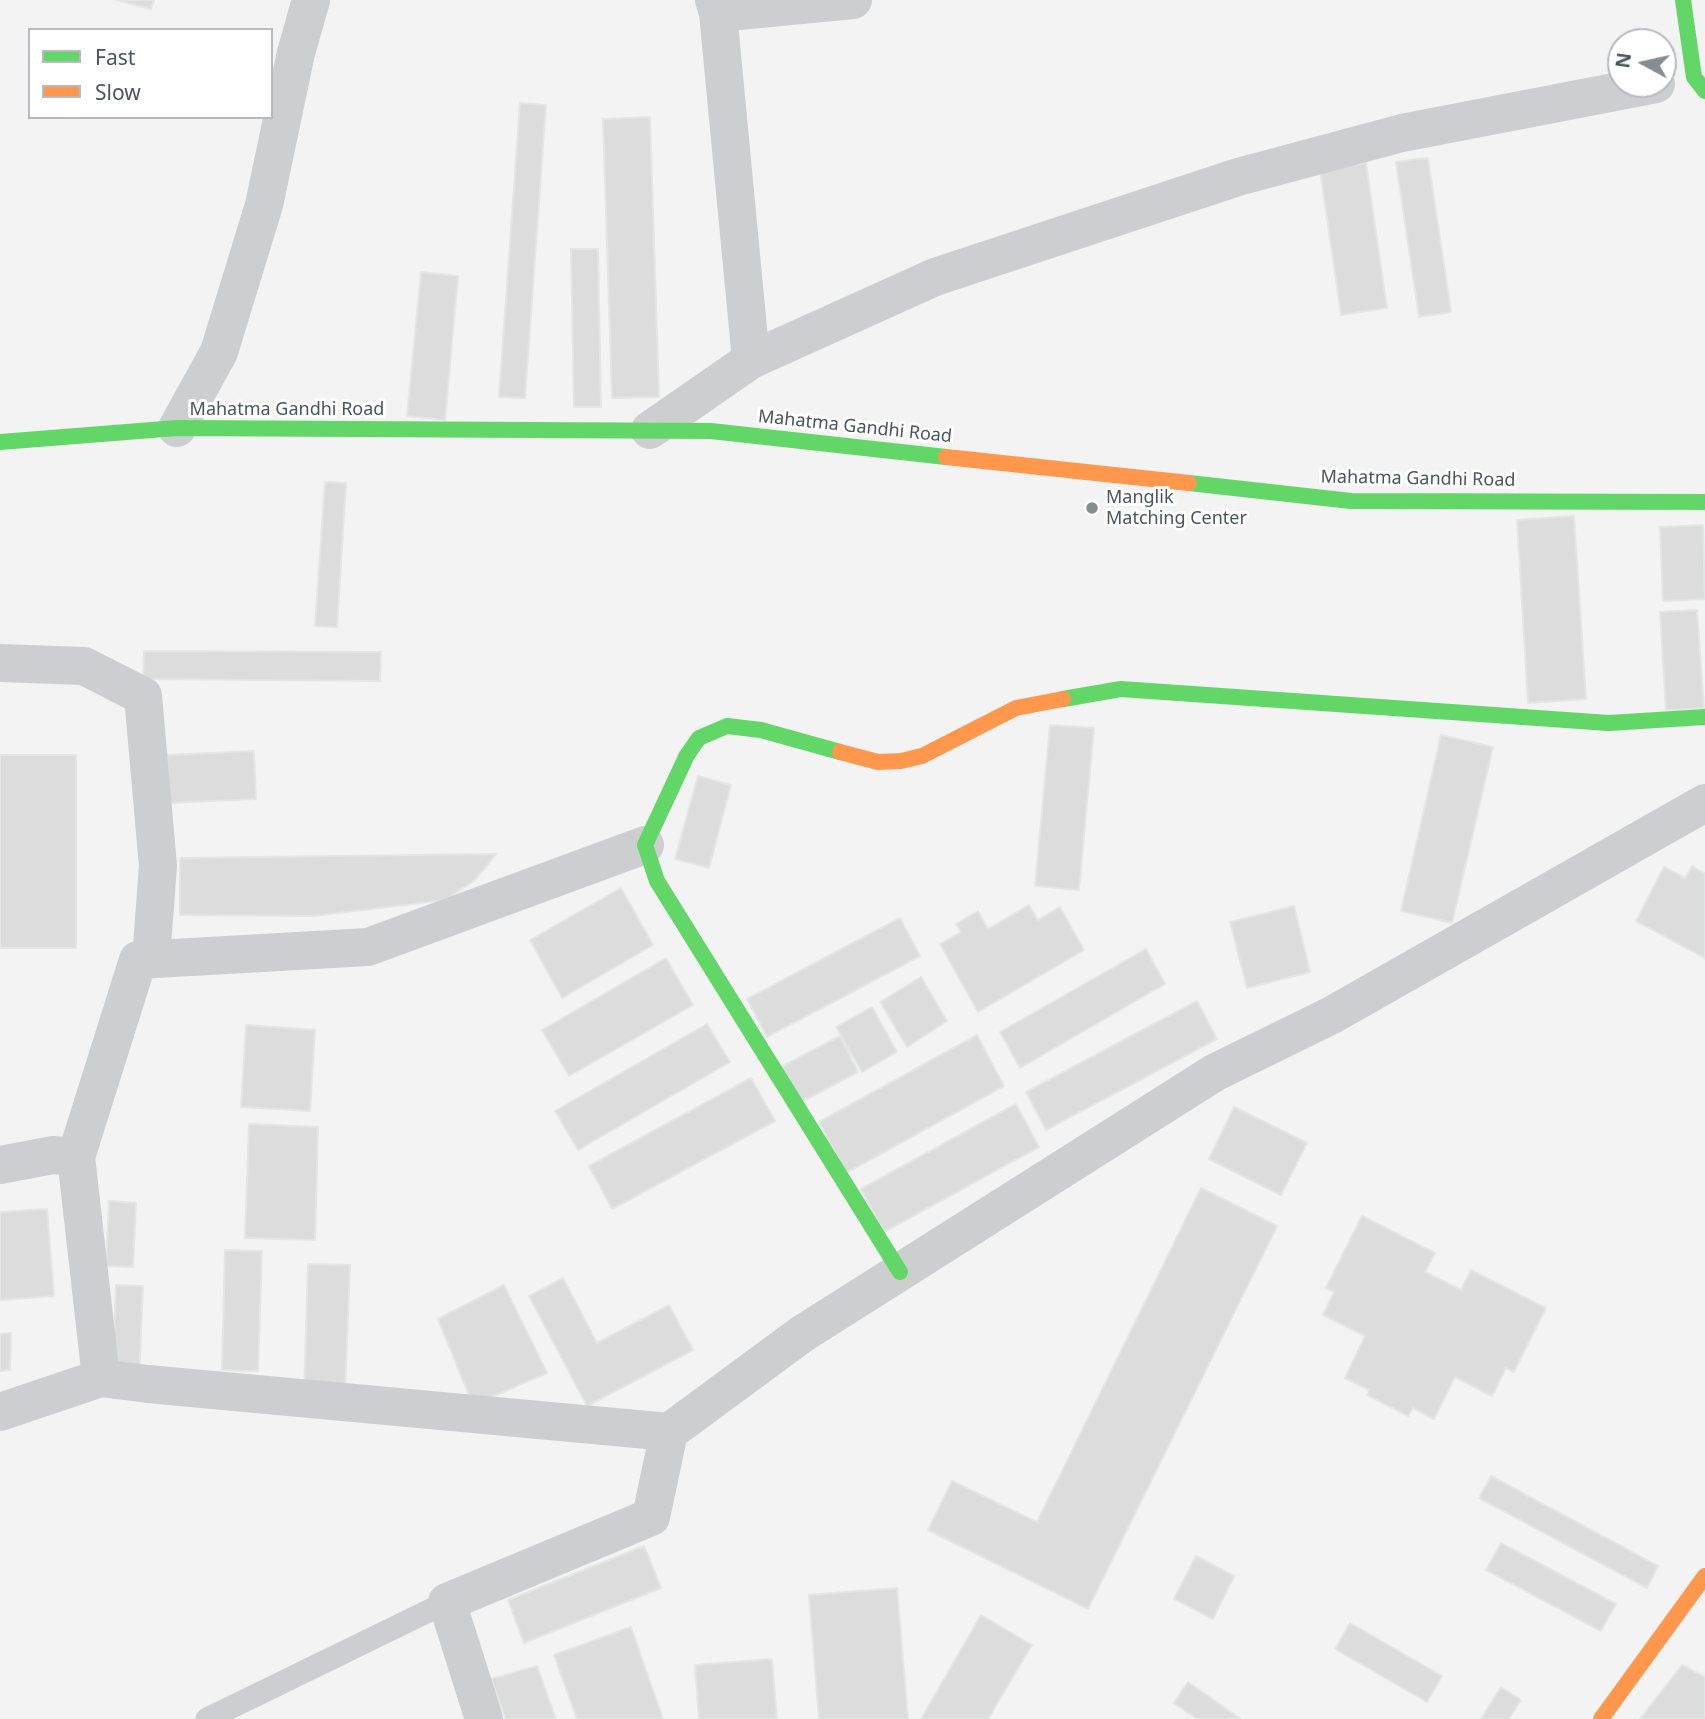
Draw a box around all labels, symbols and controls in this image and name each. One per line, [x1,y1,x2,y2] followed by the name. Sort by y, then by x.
[28,28,273,119] legend
[1607,28,1677,98] north arrow
[95,43,135,71] text: Fast
[1609,51,1637,70] text: N
[95,78,141,106] text: Slow
[190,399,384,421] street label: Mahatma Gandhi Road
[757,406,953,448] street label: Mahatma Gandhi Road
[1320,467,1516,491] street label: Mahatma Gandhi Road
[1106,487,1247,530] place label: Manglik Matching Center
[1084,500,1100,516] marker: Manglik Matching Center

